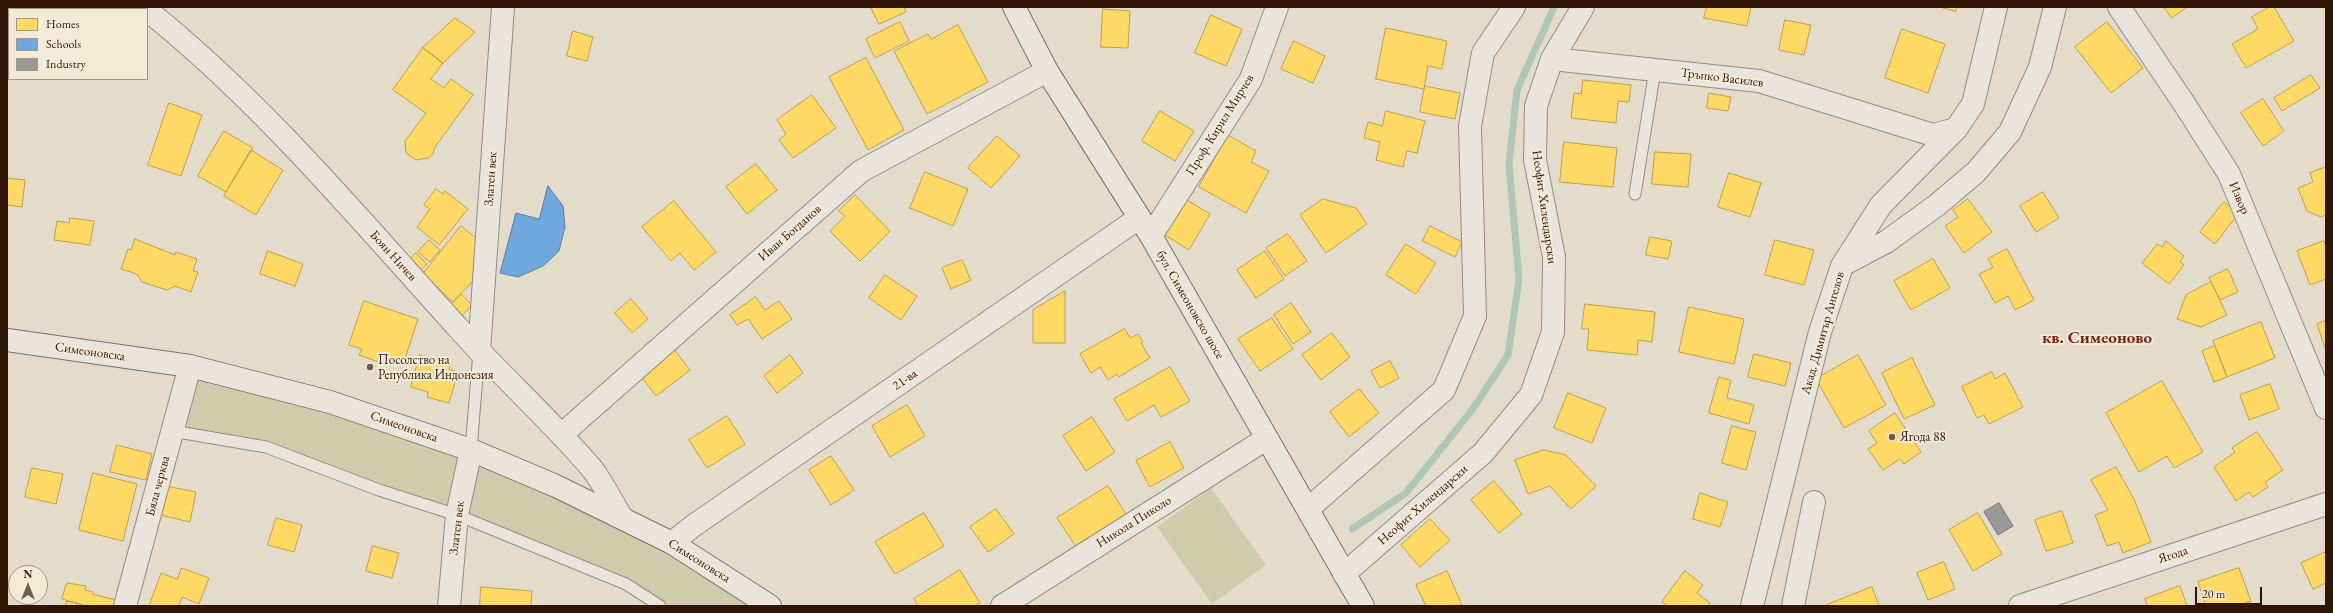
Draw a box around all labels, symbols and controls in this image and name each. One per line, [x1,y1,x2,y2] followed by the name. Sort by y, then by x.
[8,8,148,80] legend
[46,16,80,32] text: Homes
[46,36,81,52] text: Schools
[46,56,86,72] text: Industry
[1680,65,1764,91] street label: Тръпко Василев
[1183,71,1257,179] street label: Проф. Кирил Мирчев
[1528,149,1560,265] street label: Неофит Хилендарски
[481,151,501,207] street label: Златен век
[2225,179,2253,217] street label: Извор
[755,201,825,265] street label: Иван Богданов
[366,227,420,285] street label: Боян Ничев
[1153,248,1227,362] street label: бул. Симеоновско шосе
[1798,270,1848,396] street label: Акад. Димитър Ангелов
[2042,328,2152,348] district label: кв. Симеоново
[54,339,126,365] street label: Симеоновска
[378,352,494,383] place label: Посолство на Република Индонезия
[365,362,375,372] marker: Посолство на Република Индонезия
[890,366,920,394] street label: 21-ва
[368,408,440,446] street label: Симеоновска
[1900,429,1946,445] place label: Ягода 88
[1887,432,1897,442] marker: Ягода 88
[142,454,174,518] street label: Бяла черква
[1375,462,1471,548] street label: Неофит Хилендарски
[1093,493,1175,551] street label: Никола Пиколо
[446,500,468,556] street label: Златен век
[665,536,733,586] street label: Симеоновска
[2156,543,2190,567] street label: Ягода
[8,565,48,605] north arrow
[24,567,32,581] text: N
[2197,579,2264,605] scale bar
[2202,586,2225,602] text: 20 m

